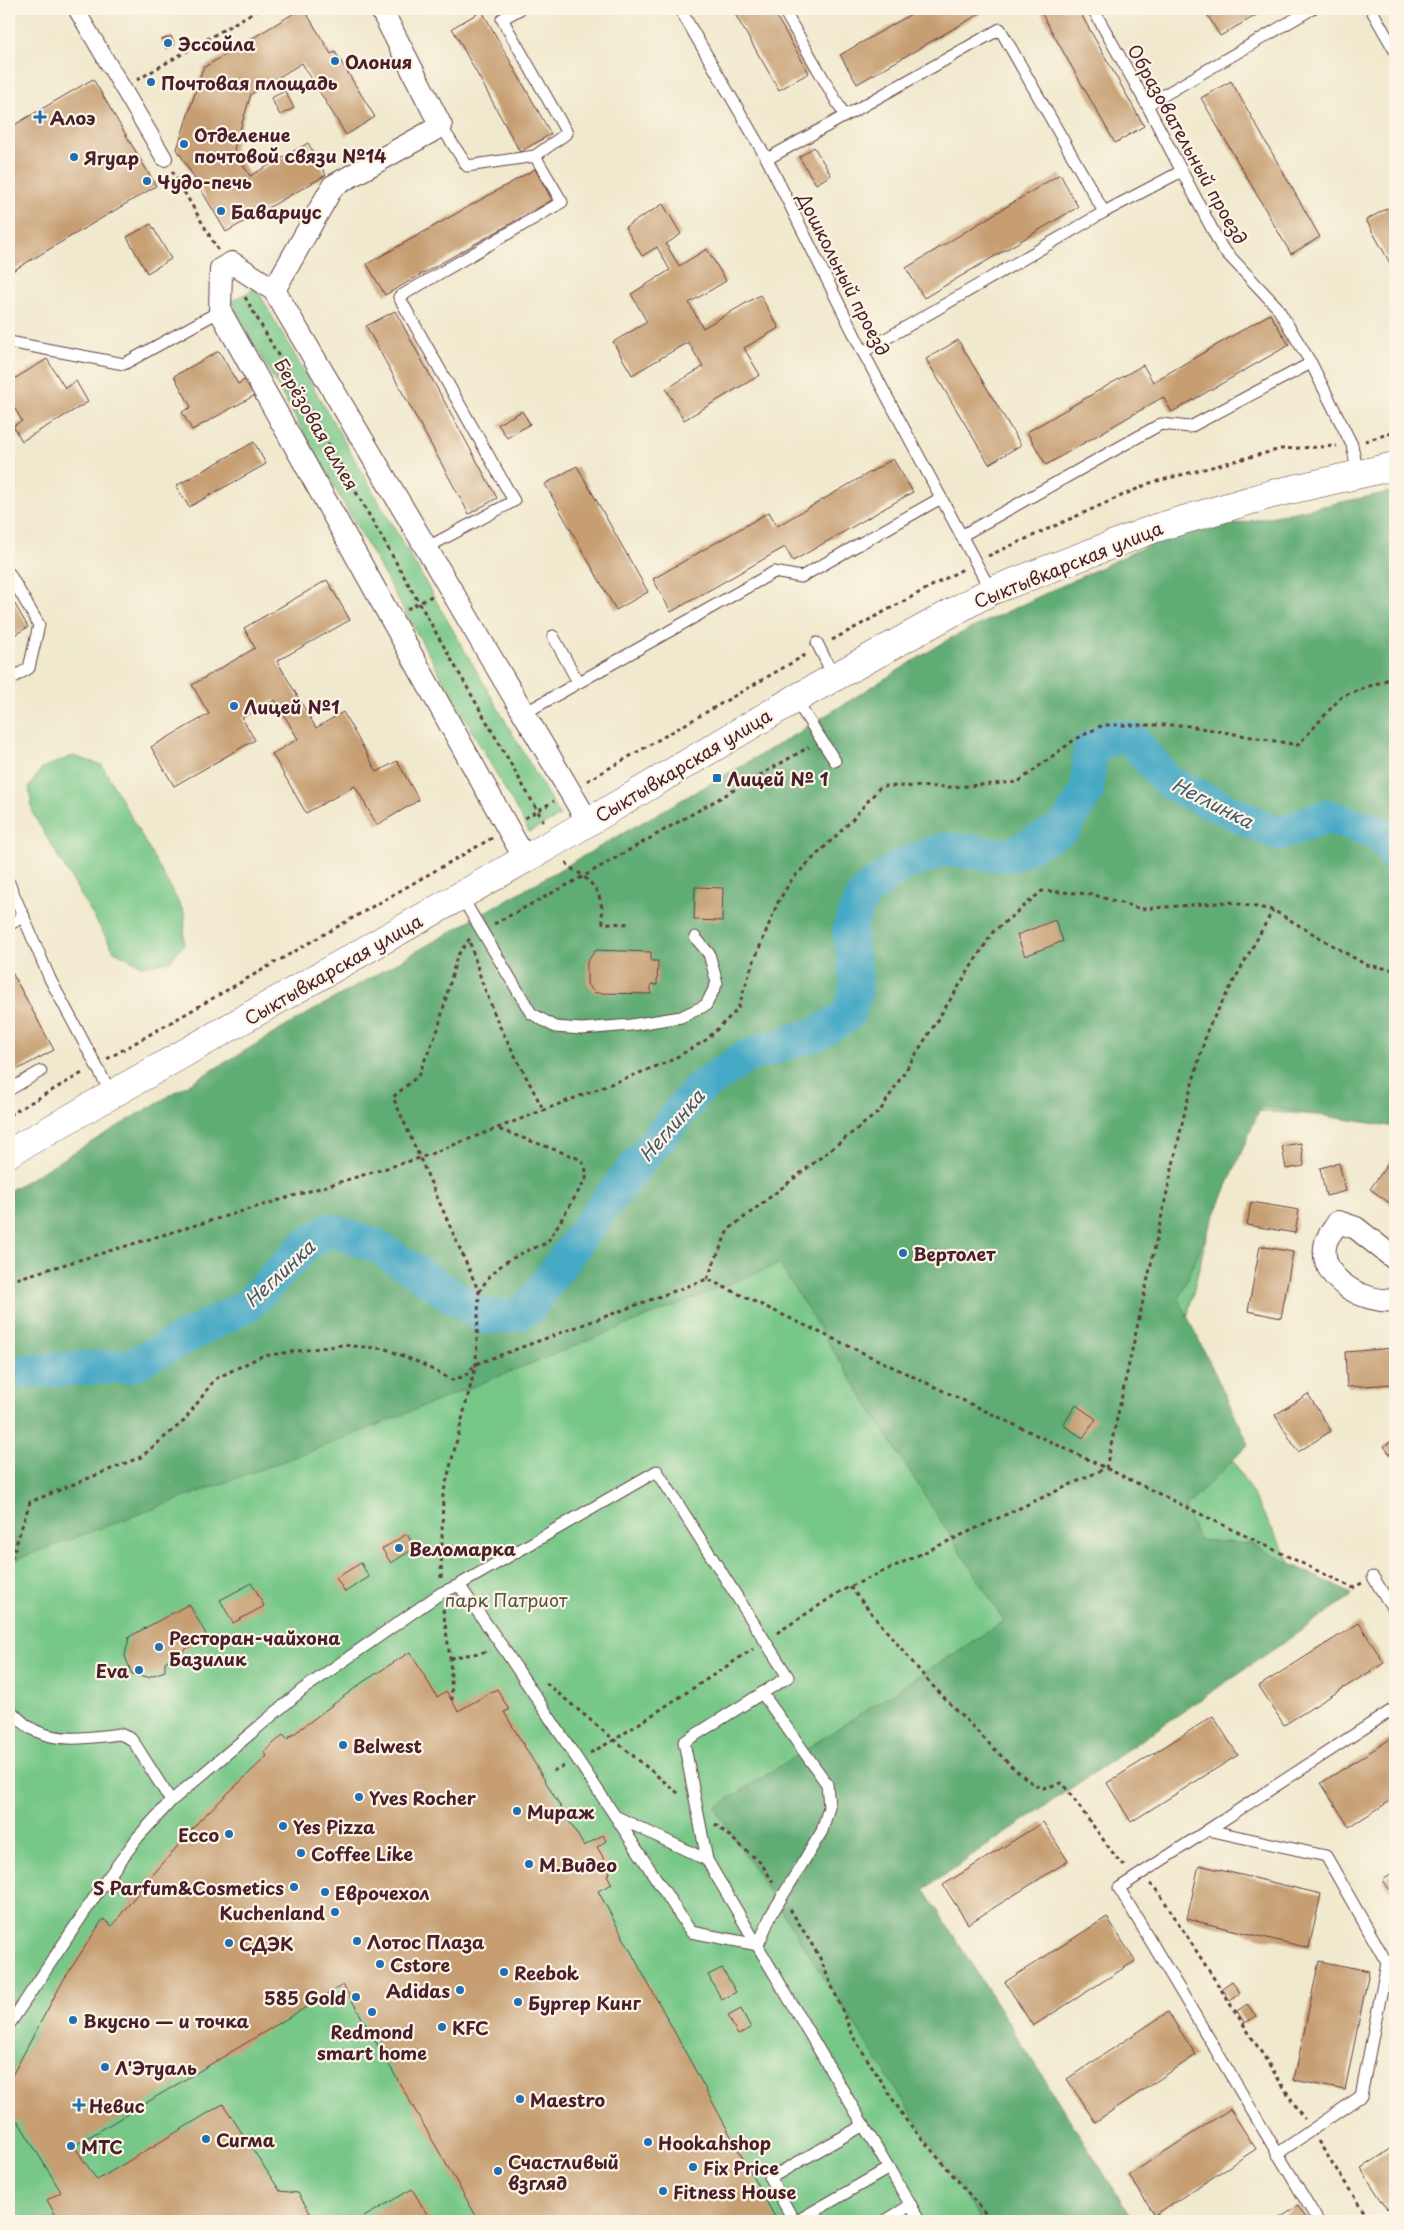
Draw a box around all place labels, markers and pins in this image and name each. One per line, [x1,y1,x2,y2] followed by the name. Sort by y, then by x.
[178,30,255,57] place label: Эссойла
[162,37,174,49] marker: Эссойла
[345,48,412,75] place label: Олония
[329,55,341,67] marker: Олония
[161,69,338,96] place label: Почтовая площадь
[145,76,157,88] marker: Почтовая площадь
[50,104,95,131] place label: Алоэ
[34,111,46,123] marker: Алоэ
[194,121,386,169] place label: Отделение почтовой связи №14
[178,138,190,150] marker: Отделение почтовой связи №14
[84,144,139,171] place label: Ягуар
[68,151,80,163] marker: Ягуар
[157,168,252,195] place label: Чудо-печь
[141,175,153,187] marker: Чудо-печь
[231,198,322,225] place label: Бавариус
[215,205,227,217] marker: Бавариус
[244,693,340,720] place label: Лицей №1
[228,700,240,712] marker: Лицей №1
[727,765,829,792] place label: Лицей № 1
[711,772,723,784] marker: Лицей № 1
[913,1240,996,1267] place label: Вертолет
[897,1247,909,1259] marker: Вертолет
[409,1535,516,1562] place label: Веломарка
[393,1542,405,1554] marker: Веломарка
[169,1624,341,1672] place label: Ресторан-чайхона Базилик
[153,1641,165,1653] marker: Ресторан-чайхона Базилик
[96,1657,130,1684] place label: Eva
[133,1664,145,1676] marker: Eva
[353,1732,423,1759] place label: Belwest
[337,1739,349,1751] marker: Belwest
[369,1784,477,1811] place label: Yves Rocher
[353,1791,365,1803] marker: Yves Rocher
[527,1798,595,1825] place label: Мираж
[511,1805,523,1817] marker: Мираж
[293,1813,375,1840] place label: Yes Pizza
[277,1820,289,1832] marker: Yes Pizza
[178,1821,219,1848] place label: Ecco
[223,1828,235,1840] marker: Ecco
[311,1840,414,1867] place label: Coffee Like
[295,1847,307,1859] marker: Coffee Like
[539,1851,617,1878] place label: М.Видео
[523,1858,535,1870] marker: М.Видео
[93,1874,284,1901] place label: S Parfum&Cosmetics
[335,1879,430,1906] place label: Еврочехол
[288,1881,300,1893] marker: S Parfum&Cosmetics
[319,1886,331,1898] marker: Еврочехол
[220,1899,325,1926] place label: Kuchenland
[329,1906,341,1918] marker: Kuchenland
[367,1928,485,1955] place label: Лотос Плаза
[239,1930,294,1957] place label: СДЭК
[351,1935,363,1947] marker: Лотос Плаза
[223,1937,235,1949] marker: СДЭК
[390,1951,450,1978] place label: Cstore
[374,1958,386,1970] marker: Cstore
[514,1959,580,1986] place label: Reebok
[498,1966,510,1978] marker: Reebok
[386,1977,450,2004] place label: Adidas
[264,1984,346,2011] place label: 585 Gold
[454,1984,466,1996] marker: Adidas
[528,1989,641,2016] place label: Бургер Кинг
[350,1991,362,2003] marker: 585 Gold
[512,1996,524,2008] marker: Бургер Кинг
[366,2006,378,2018] marker: Redmond smart home
[83,2007,250,2034] place label: Вкусно — и точка
[67,2014,79,2026] marker: Вкусно — и точка
[452,2014,489,2041] place label: KFC
[317,2018,427,2066] place label: Redmond smart home
[436,2021,448,2033] marker: KFC
[115,2054,197,2081] place label: Л'Этуаль
[99,2061,111,2073] marker: Л'Этуаль
[530,2086,605,2113] place label: Maestro
[89,2092,145,2119] place label: Невис
[514,2093,526,2105] marker: Maestro
[73,2099,85,2111] marker: Невис
[216,2126,276,2153] place label: Сигма
[658,2129,771,2156] place label: Hookahshop
[81,2133,123,2160] place label: МТС
[200,2133,212,2145] marker: Сигма
[642,2136,654,2148] marker: Hookahshop
[65,2140,77,2152] marker: МТС
[508,2148,619,2196] place label: Счастливый взгляд
[703,2154,779,2181] place label: Fix Price
[687,2161,699,2173] marker: Fix Price
[492,2165,504,2177] marker: Счастливый взгляд
[673,2178,796,2205] place label: Fitness House
[657,2185,669,2197] marker: Fitness House

